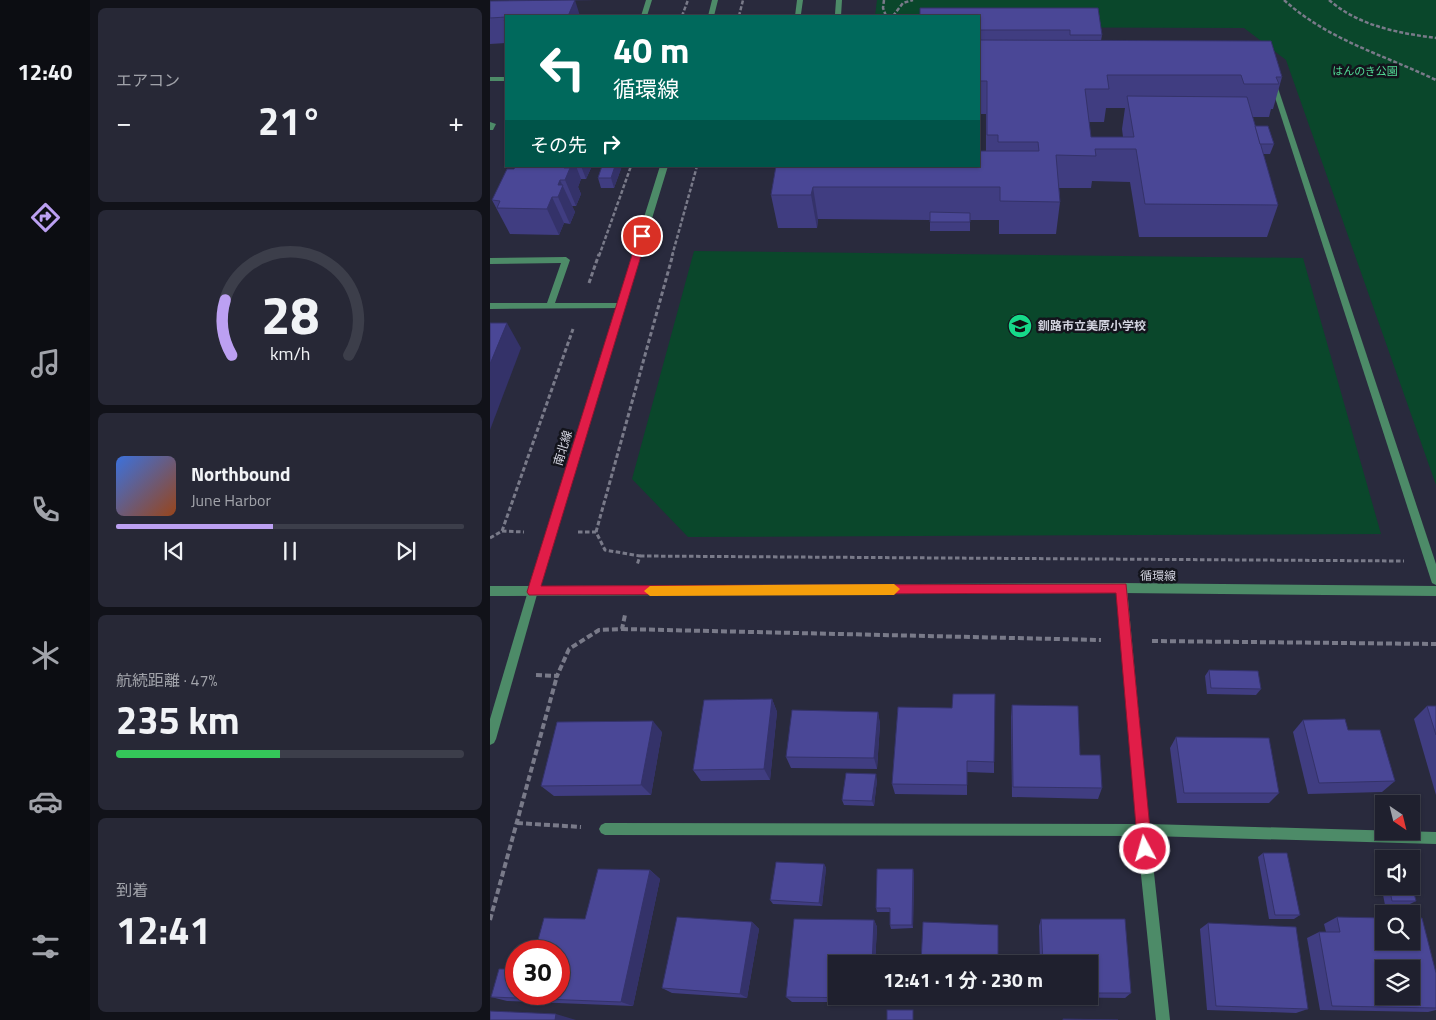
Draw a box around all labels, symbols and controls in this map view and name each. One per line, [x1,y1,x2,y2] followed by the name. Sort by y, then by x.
[613,23,689,77] text: 40 m
[530,35,595,100] icon: left
[18,55,72,89] text: 12:40
[1332,63,1398,79] park label: はんのき公園
[116,68,180,92] text: エアコン
[613,72,679,106] text: 循環線
[258,92,322,150] text: 21°
[116,100,132,143] text: −
[448,100,464,143] text: +
[530,130,587,159] text: その先
[597,130,625,158] icon: right
[28,200,63,235] icon: directions
[621,215,663,257] pin
[628,222,656,250] icon: arrive
[261,275,319,354] text: 28
[1007,313,1033,339] school or university icon: 釧路市立美原小学校
[1037,316,1146,335] place label: 釧路市立美原小学校
[270,340,310,367] text: km/h
[28,346,63,381] icon: music
[548,428,577,468] street label: 南北線
[191,459,291,488] text: Northbound
[191,488,271,512] text: June Harbor
[28,492,63,527] icon: phone
[160,537,188,565] icon: previous
[276,537,304,565] icon: pause
[392,537,420,565] icon: next
[1140,566,1176,585] street label: 循環線
[28,638,63,673] icon: climate
[116,668,217,692] text: 航続距離 · 47%
[116,691,240,749] text: 235 km
[28,784,63,819] icon: car
[1375,795,1420,840] north arrow
[1375,795,1420,1005] map controls
[1118,822,1170,874] position arrow
[1375,850,1420,895] button: sound
[116,878,148,902] text: 到着
[116,901,211,959] text: 12:41
[1375,905,1420,950] button: search
[28,929,63,964] icon: filters
[505,940,570,1005] speed limit sign: 30
[1375,960,1420,1005] button: layers
[883,965,1043,994] text: 12:41 · 1 分 · 230 m

